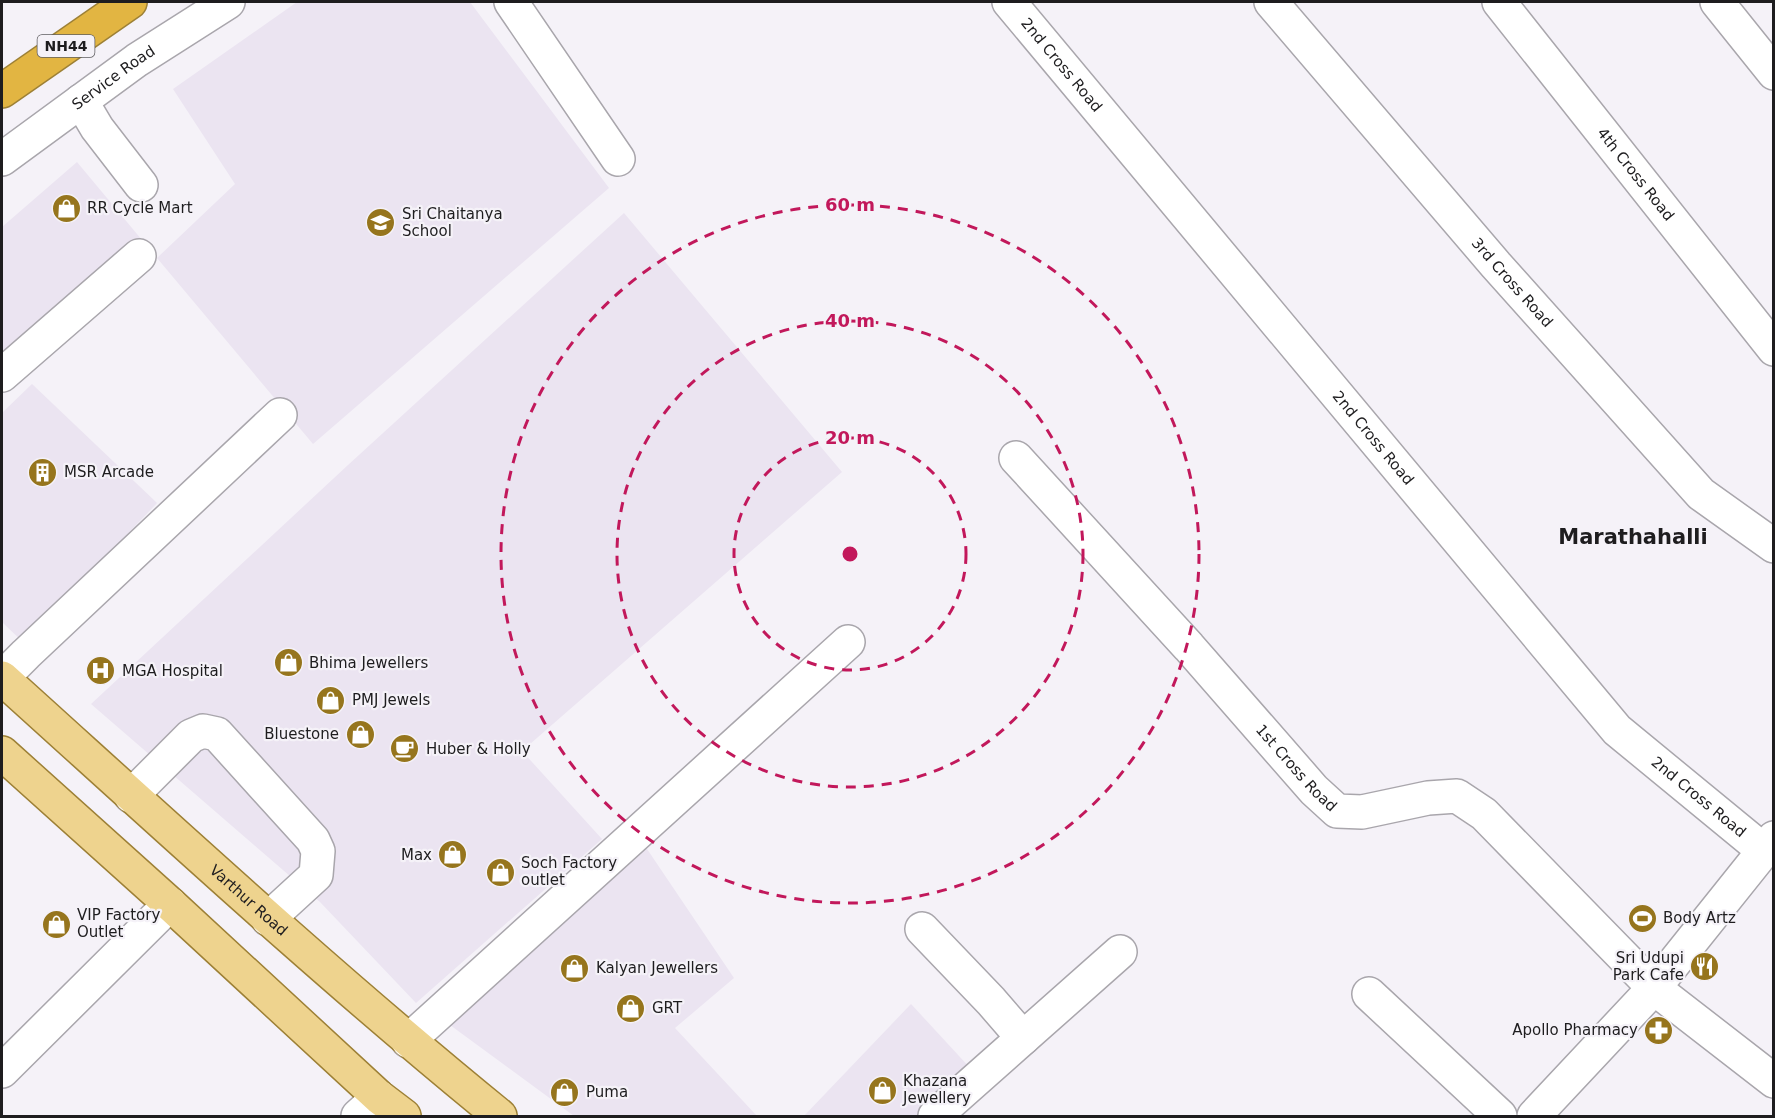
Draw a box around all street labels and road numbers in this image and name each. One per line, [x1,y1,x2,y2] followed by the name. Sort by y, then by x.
[1017,14,1106,116] street label: 2nd Cross Road
[38,35,94,57] road number: NH44
[68,42,158,114] street label: Service Road
[1593,124,1678,224] street label: 4th Cross Road
[1468,234,1556,331] street label: 3rd Cross Road
[1329,387,1418,489] street label: 2nd Cross Road
[1252,721,1341,815] street label: 1st Cross Road
[1648,753,1749,841] street label: 2nd Cross Road
[206,861,291,940] street label: Varthur Road

